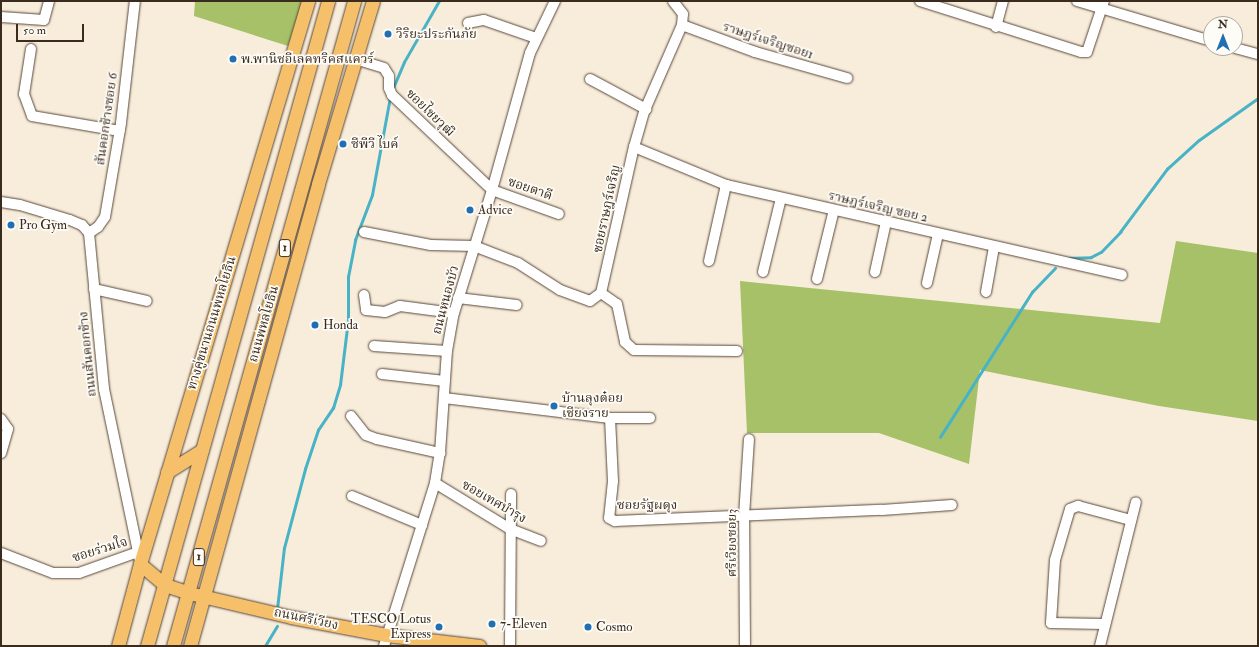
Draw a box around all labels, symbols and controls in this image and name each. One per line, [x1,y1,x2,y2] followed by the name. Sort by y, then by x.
[18,16,86,42] scale bar
[1203,16,1243,56] north arrow
[1218,18,1228,31] text: N
[721,19,815,63] street label: ราษฎร์เจริญซอย1
[23,23,46,38] text: 50 m
[396,26,477,42] place label: วิริยะประกันภัย
[383,29,393,39] marker: วิริยะประกันภัย
[241,51,374,67] place label: พ.พานิชอีเลคทริคสแควร์
[228,54,238,64] marker: พ.พานิชอีเลคทริคสแควร์
[93,72,121,166] street label: สันคอกช้างซอย 6
[402,86,458,140] street label: ซอยไชยวุฒิ
[351,136,399,152] place label: ซีพีวี ไบค์
[338,139,348,149] marker: ซีพีวี ไบค์
[590,164,624,254] street label: ซอยราษฎร์เจริญ
[506,174,554,204] street label: ซอยตาดี
[827,188,929,226] street label: ราษฎร์เจริญ ซอย 2
[478,202,512,218] place label: Advice
[465,205,475,215] marker: Advice
[19,217,67,233] place label: Pro Gym
[6,220,16,230] marker: Pro Gym
[278,238,292,258] road number: 1
[184,254,240,392] street label: ทางคู่ขนานถนนพหลโยธิน
[429,264,463,336] street label: ถนนหนองบัว
[246,284,282,364] street label: ถนนพหลโยธิน
[76,311,100,397] street label: ถนนสันคอกช้าง
[323,317,358,333] place label: Honda
[310,320,320,330] marker: Honda
[562,391,623,422] place label: บ้านลุงต๋อย เชียงราย
[549,401,559,411] marker: บ้านลุงต๋อย เชียงราย
[459,477,529,527] street label: ซอยเทศบำรุง
[617,497,677,513] street label: ซอยรัฐผดุง
[724,509,740,577] street label: ศรีเวียงซอย3
[70,534,130,566] street label: ซอยร่วมใจ
[192,547,206,567] road number: 1
[272,605,340,633] street label: ถนนศรีเวียง
[351,612,431,643] place label: TESCO Lotus Express
[500,616,547,632] place label: 7-Eleven
[487,619,497,629] marker: 7-Eleven
[596,619,633,635] place label: Cosmo
[434,622,444,632] marker: TESCO Lotus Express
[583,622,593,632] marker: Cosmo

